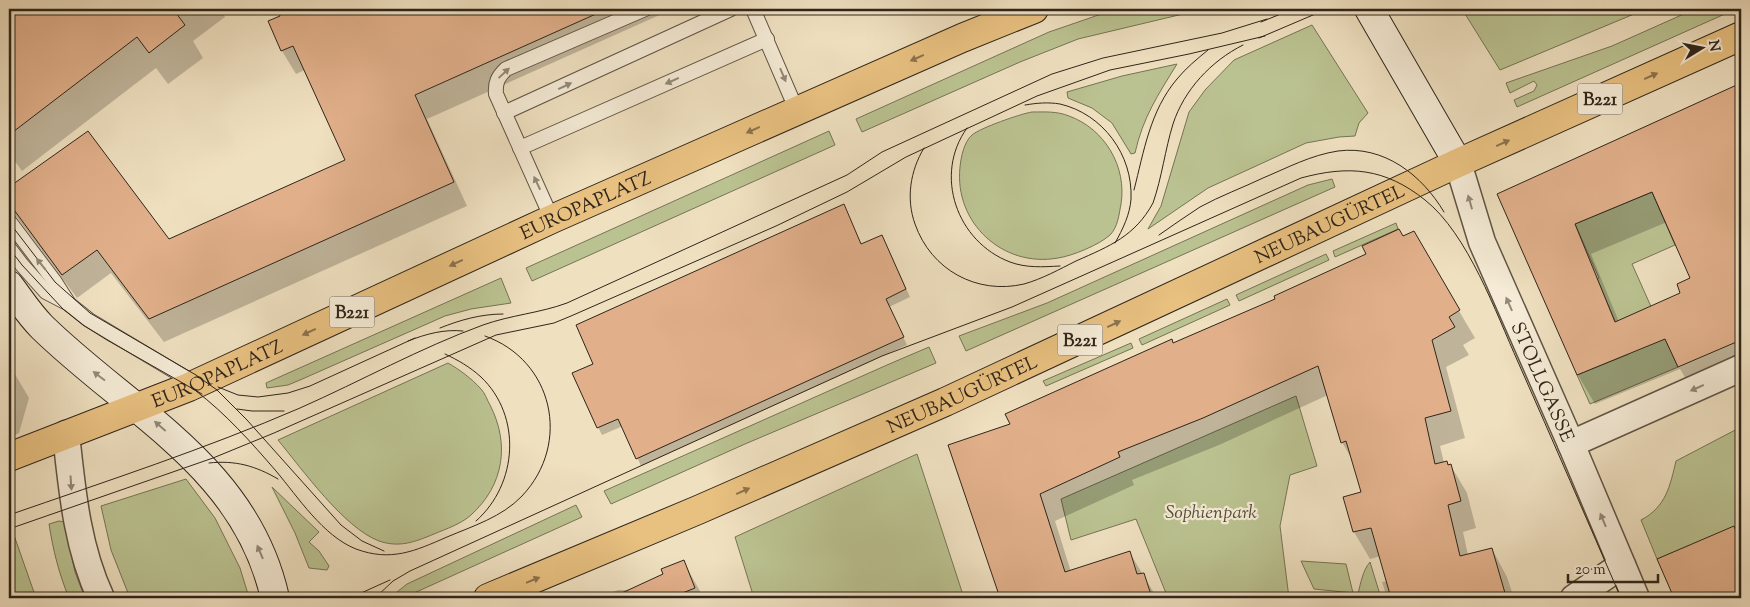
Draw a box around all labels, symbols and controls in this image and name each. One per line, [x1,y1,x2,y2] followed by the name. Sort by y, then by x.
[1678,22,1728,72] north arrow
[1702,39,1724,53] text: N
[910,54,924,62] one-way arrow
[498,68,510,79] one-way arrow
[779,68,787,82] one-way arrow
[1644,72,1658,80] one-way arrow
[665,78,679,86] one-way arrow
[558,81,572,89] one-way arrow
[1578,84,1622,115] road number: B221
[746,127,760,135] one-way arrow
[1496,139,1510,147] one-way arrow
[516,166,656,248] street label: EUROPAPLATZ
[532,176,540,190] one-way arrow
[1251,179,1410,272] street label: NEUBAUGÜRTEL
[1466,195,1474,210] one-way arrow
[36,258,47,271] one-way arrow
[449,260,463,268] one-way arrow
[330,296,374,328] road number: B221
[1504,297,1512,311] one-way arrow
[1503,318,1580,447] street label: STOLLGASSE
[1107,319,1121,327] one-way arrow
[1058,324,1102,356] road number: B221
[302,328,316,336] one-way arrow
[148,334,288,416] street label: EUROPAPLATZ
[883,350,1043,442] street label: NEUBAUGÜRTEL
[92,371,106,381] one-way arrow
[1690,385,1704,393] one-way arrow
[154,421,166,432] one-way arrow
[67,475,75,491] one-way arrow
[736,486,750,494] one-way arrow
[1165,500,1257,527] park label: Sophienpark
[1598,513,1606,527] one-way arrow
[255,545,263,559] one-way arrow
[1568,552,1658,584] scale bar
[1575,560,1606,581] text: 20 m
[526,575,540,583] one-way arrow

